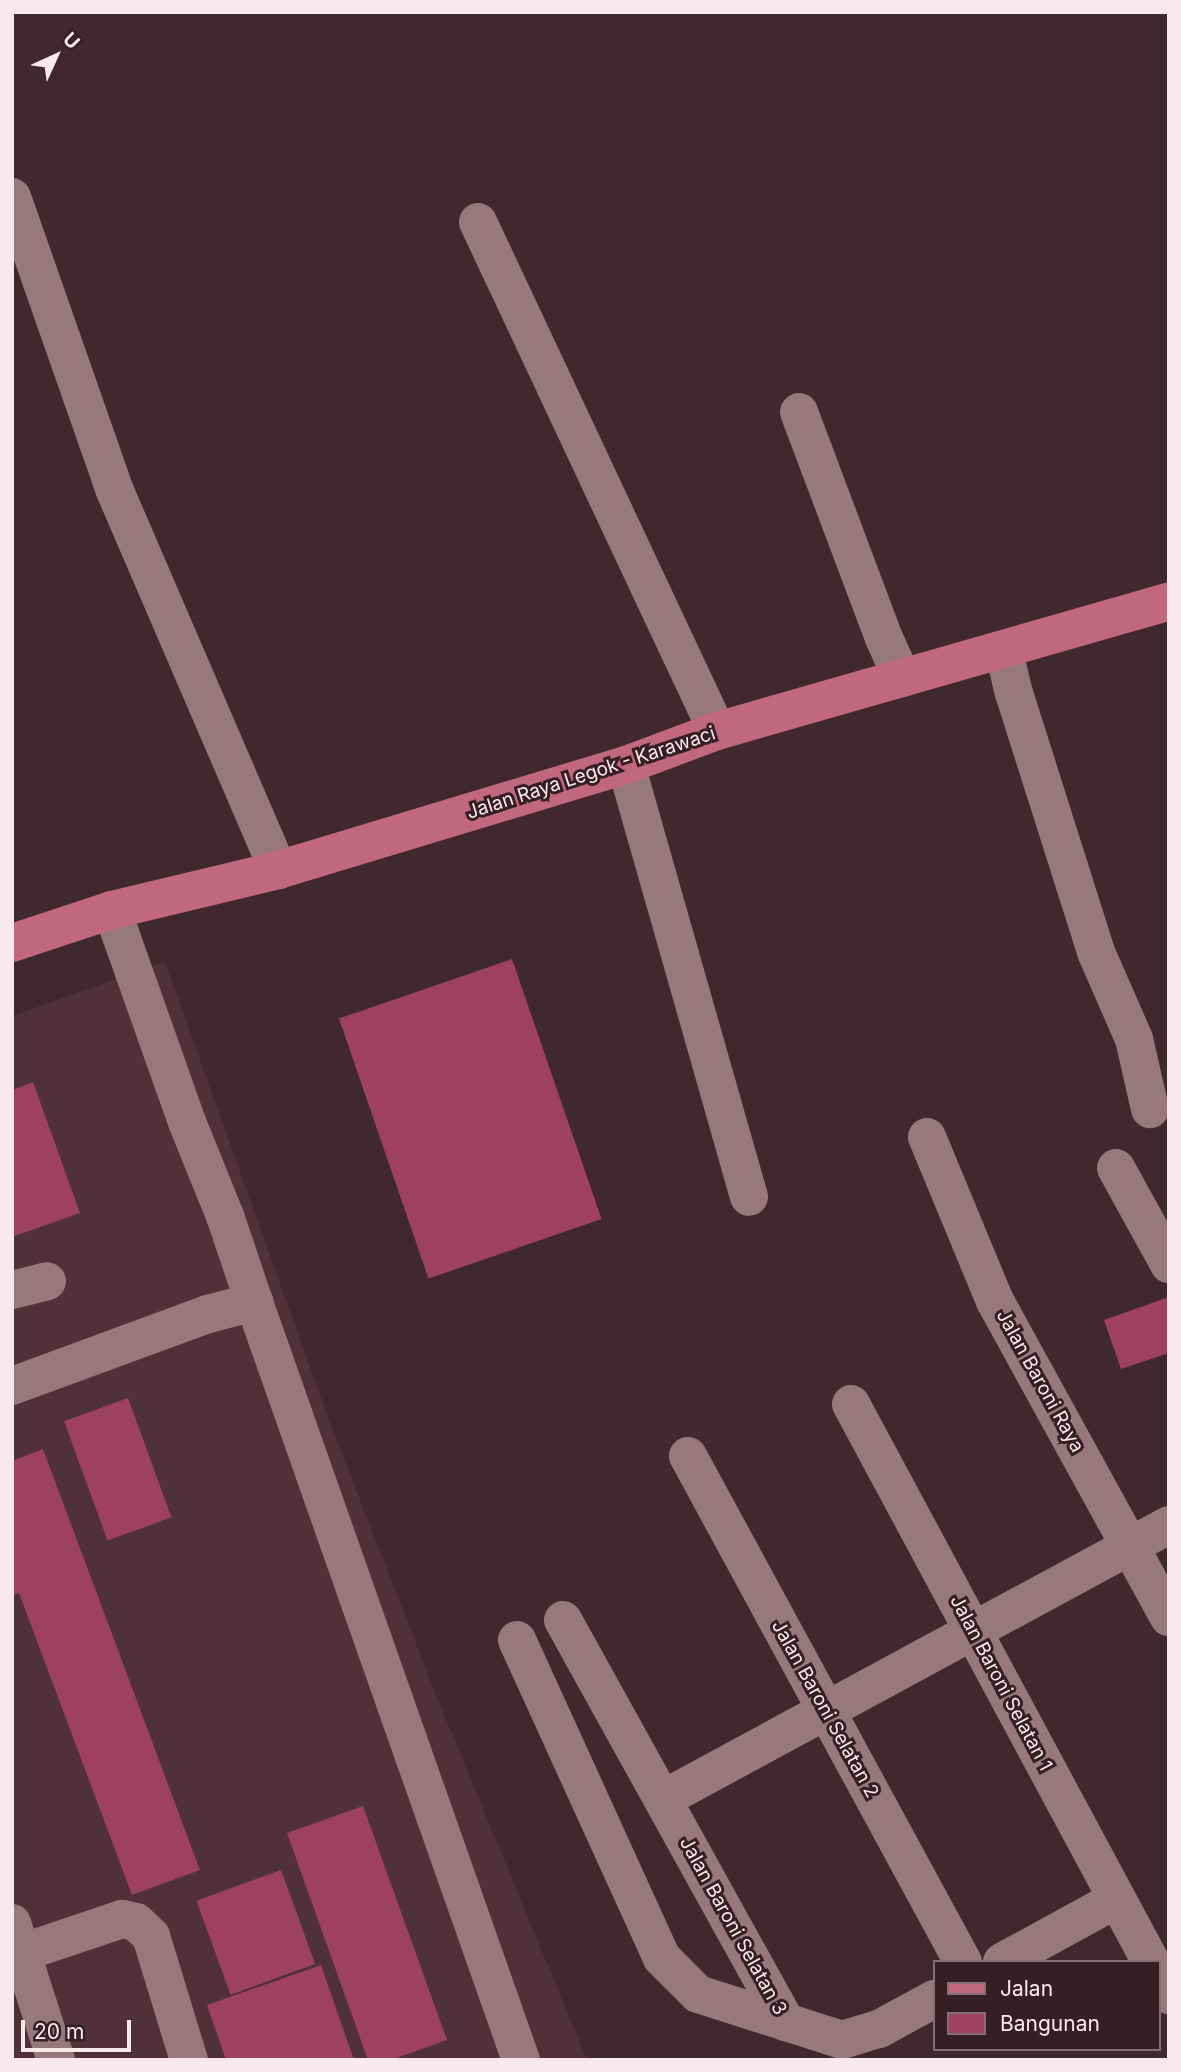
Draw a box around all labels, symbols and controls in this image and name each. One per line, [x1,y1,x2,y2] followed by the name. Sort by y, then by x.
[21,21,91,91] north arrow
[58,28,84,54] text: U
[464,722,718,824] street label: Jalan Raya Legok - Karawaci
[991,1306,1089,1456] street label: Jalan Baroni Raya
[945,1591,1057,1775] street label: Jalan Baroni Selatan 1
[767,1616,883,1802] street label: Jalan Baroni Selatan 2
[675,1833,791,2019] street label: Jalan Baroni Selatan 3
[932,1960,1160,2051] legend
[1000,1976,1053,2001] text: Jalan
[24,2006,135,2050] scale bar
[1000,2011,1100,2036] text: Bangunan
[34,2019,84,2044] text: 20 m

